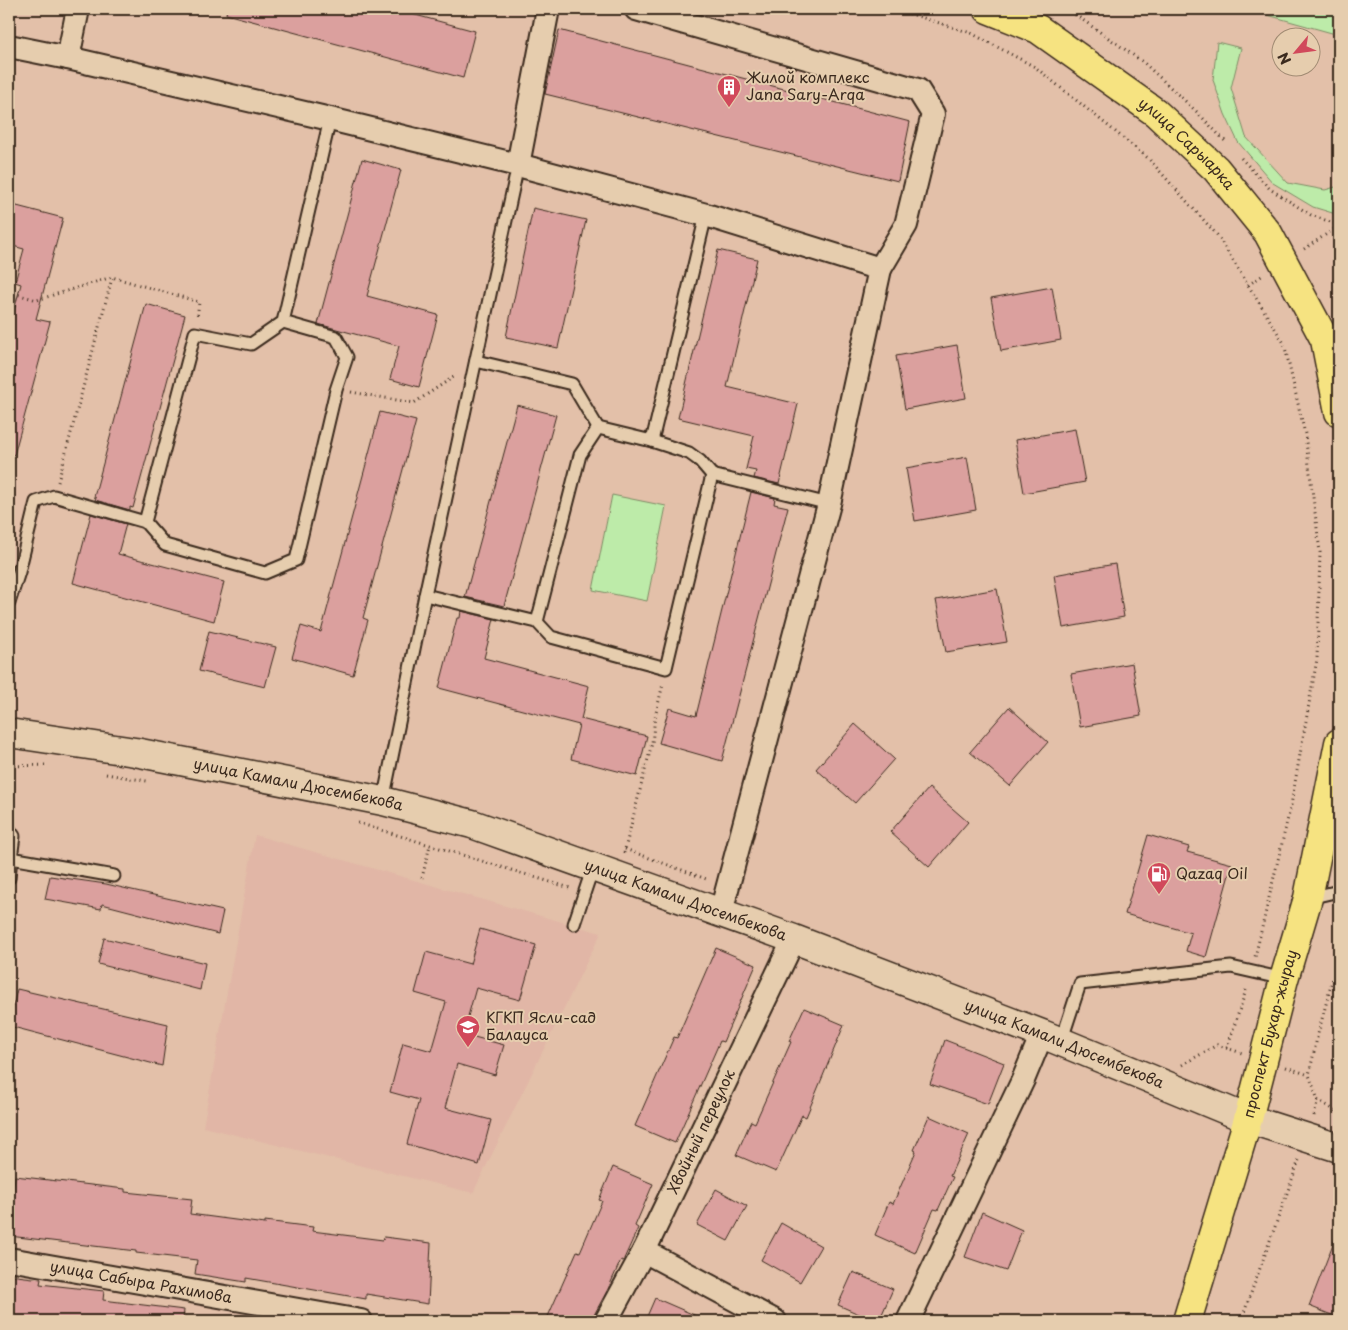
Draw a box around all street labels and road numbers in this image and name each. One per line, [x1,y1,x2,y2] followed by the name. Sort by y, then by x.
[1134,91,1242,195] street label: улица Сарыарка
[192,751,407,816] street label: улица Камали Дюсембекова
[582,852,791,946] street label: улица Камали Дюсембекова
[1236,947,1302,1120] street label: проспект Бухар-жырау
[962,992,1169,1093] street label: улица Камали Дюсембекова
[660,1065,740,1197] street label: Хвойный переулок
[48,1253,235,1308] street label: улица Сабыра Рахимова

